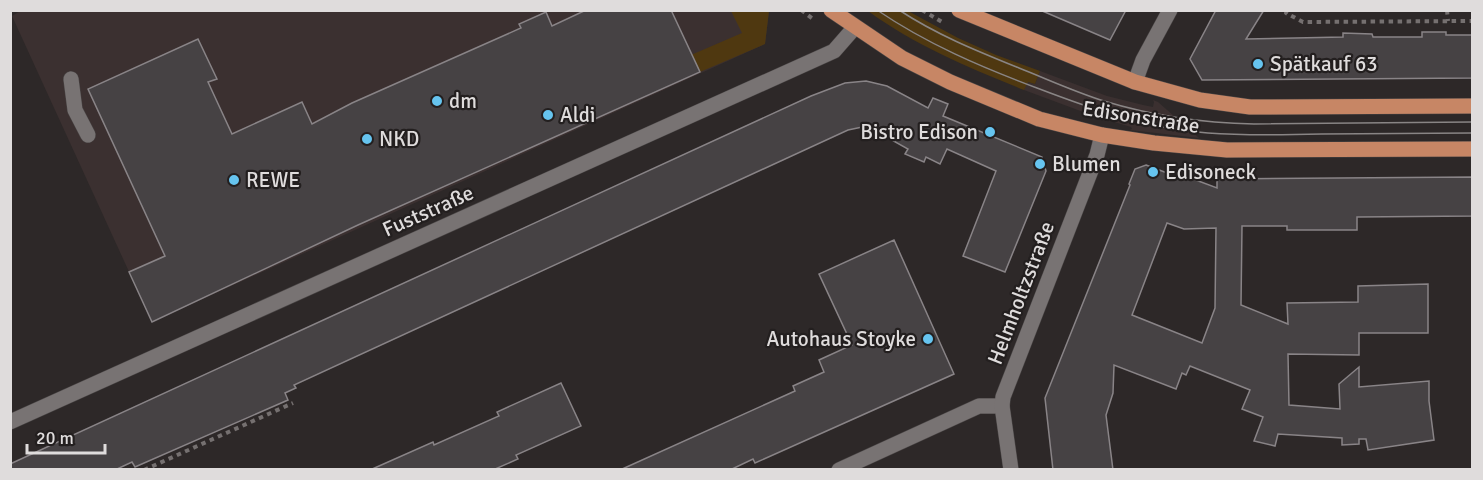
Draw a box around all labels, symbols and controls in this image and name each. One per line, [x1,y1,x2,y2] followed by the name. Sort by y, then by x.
[1270,51,1378,77] place label: Spätkauf 63
[1251,57,1265,71] marker: Spätkauf 63
[449,88,477,114] place label: dm
[430,94,444,108] marker: dm
[1080,95,1202,139] street label: Edisonstraße
[560,102,595,128] place label: Aldi
[541,108,555,122] marker: Aldi
[860,119,978,145] place label: Bistro Edison
[983,125,997,139] marker: Bistro Edison
[379,126,419,152] place label: NKD
[360,132,374,146] marker: NKD
[1052,151,1121,177] place label: Blumen
[1033,157,1047,171] marker: Blumen
[1165,159,1256,185] place label: Edisoneck
[1146,165,1160,179] marker: Edisoneck
[246,167,300,193] place label: REWE
[227,173,241,187] marker: REWE
[378,179,478,243] street label: Fuststraße
[982,218,1060,368] street label: Helmholtzstraße
[767,326,916,352] place label: Autohaus Stoyke
[921,332,935,346] marker: Autohaus Stoyke
[27,417,105,455] scale bar
[36,427,74,449] text: 20 m

